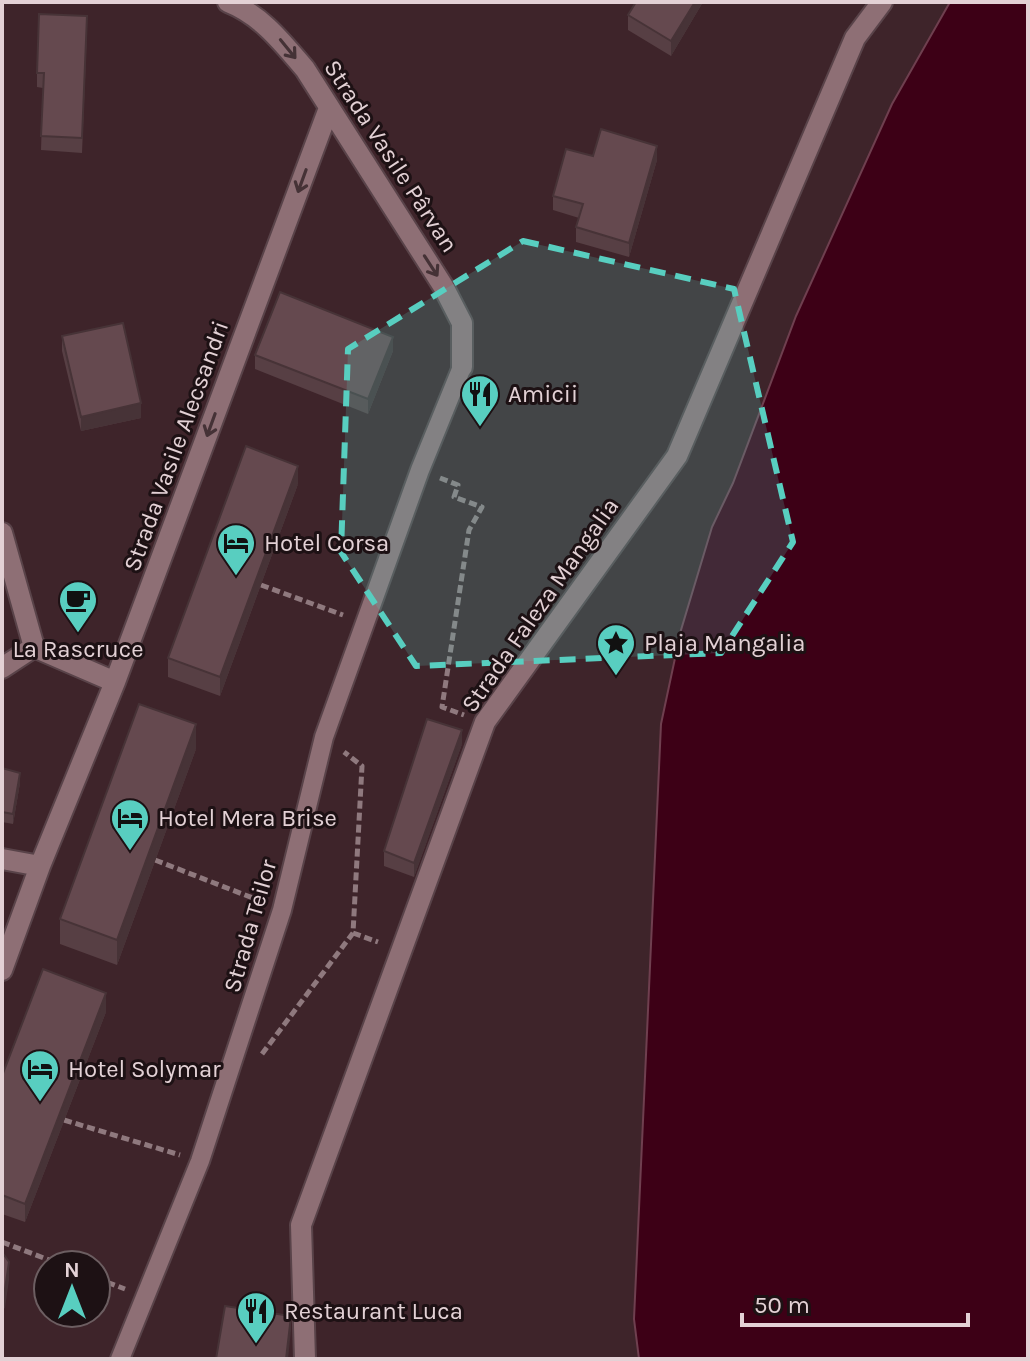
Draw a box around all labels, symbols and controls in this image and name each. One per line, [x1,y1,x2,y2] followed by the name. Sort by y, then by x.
[279,38,297,59] one-way arrow
[318,54,464,258] street label: Strada Vasile Pârvan
[294,169,308,193] one-way arrow
[423,254,439,277] one-way arrow
[118,317,234,575] street label: Strada Vasile Alecsandri
[459,373,501,428] restaurant icon: Amicii
[508,380,578,408] place label: Amicii
[203,412,217,437] one-way arrow
[455,493,625,717] street label: Strada Faleza Mangalia
[215,522,257,577] hotel icon: Hotel Corsa
[264,529,389,557] place label: Hotel Corsa
[57,579,99,634] cafe icon: La Rascruce
[595,622,637,677] place icon: Plaja Mangalia
[644,629,806,657] place label: Plaja Mangalia
[13,635,143,663] place label: La Rascruce
[109,797,151,852] hotel icon: Hotel Mera Brise
[158,804,337,832] place label: Hotel Mera Brise
[218,856,282,996] street label: Strada Teilor
[19,1048,61,1103] hotel icon: Hotel Solymar
[68,1055,221,1083] place label: Hotel Solymar
[32,1249,112,1329] north arrow
[64,1257,80,1283] text: N
[742,1277,968,1327] scale bar
[235,1290,277,1345] restaurant icon: Restaurant Luca
[754,1291,810,1319] text: 50 m
[284,1297,463,1325] place label: Restaurant Luca

